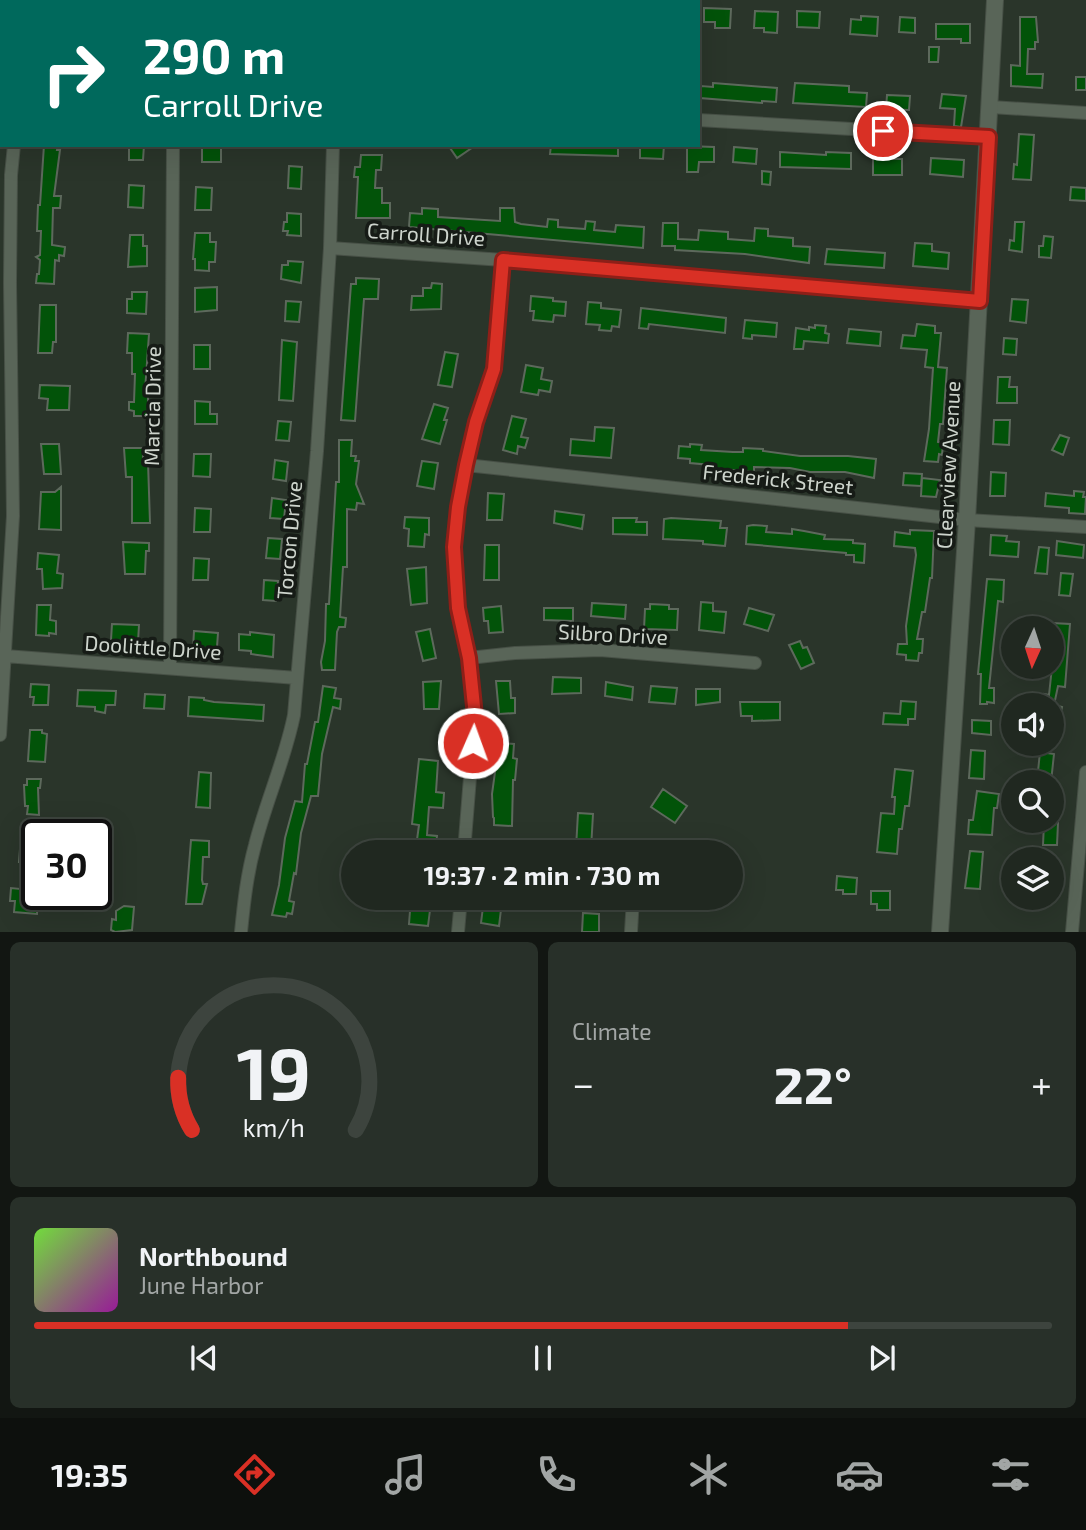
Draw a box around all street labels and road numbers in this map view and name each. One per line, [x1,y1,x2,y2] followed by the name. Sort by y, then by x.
[366,217,486,250] street label: Carroll Drive
[138,346,165,466] street label: Marcia Drive
[931,380,964,550] street label: Clearview Avenue
[702,458,855,499] street label: Frederick Street
[271,480,306,600] street label: Torcon Drive
[558,618,669,649] street label: Silbro Drive
[84,629,222,664] street label: Doolittle Drive

